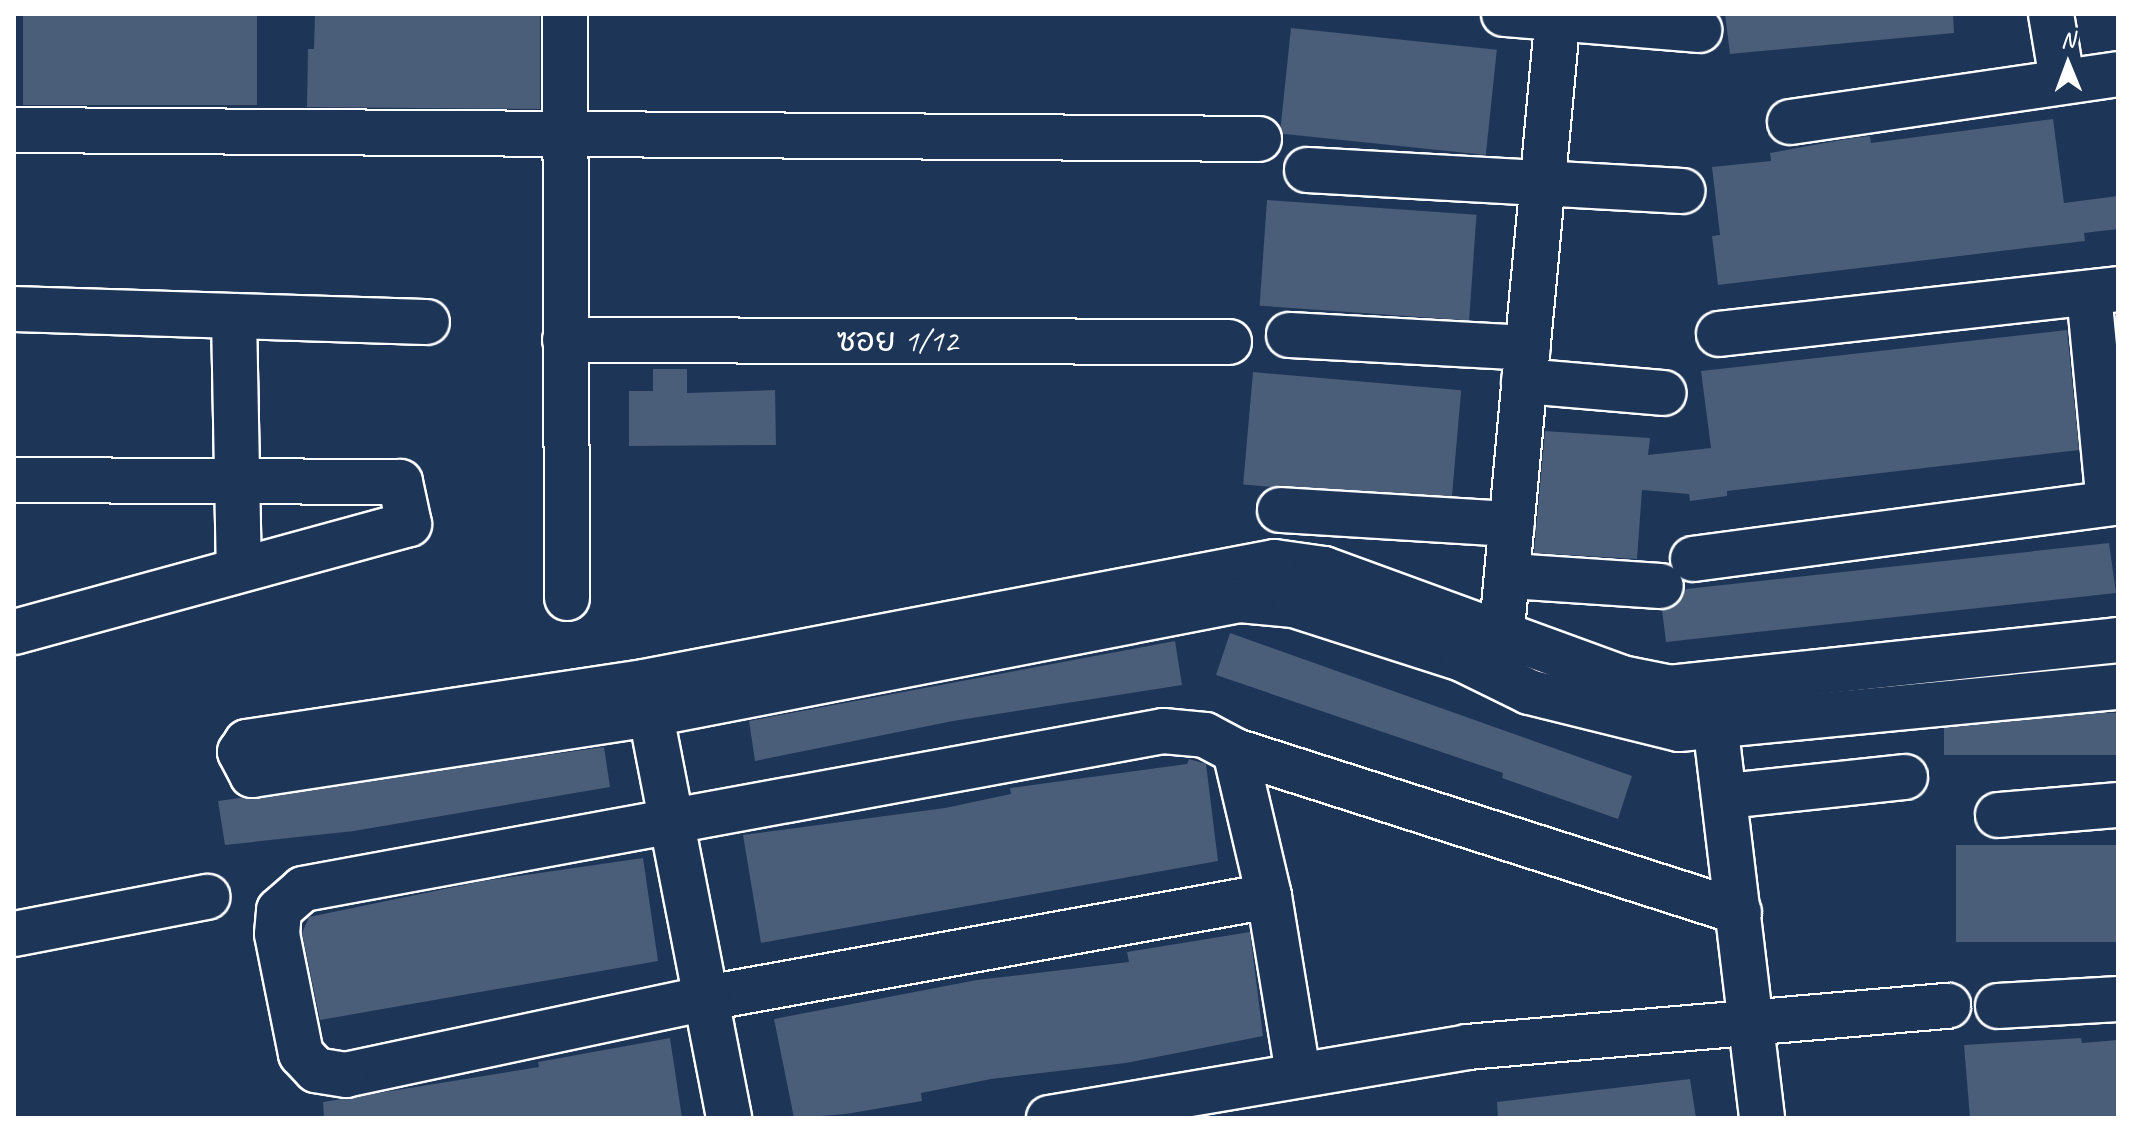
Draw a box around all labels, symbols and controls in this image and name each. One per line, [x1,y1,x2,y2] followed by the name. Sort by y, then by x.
[2028,24,2108,104] north arrow
[2061,26,2075,54] text: N
[836,322,958,360] street label: ซอย 1/12

